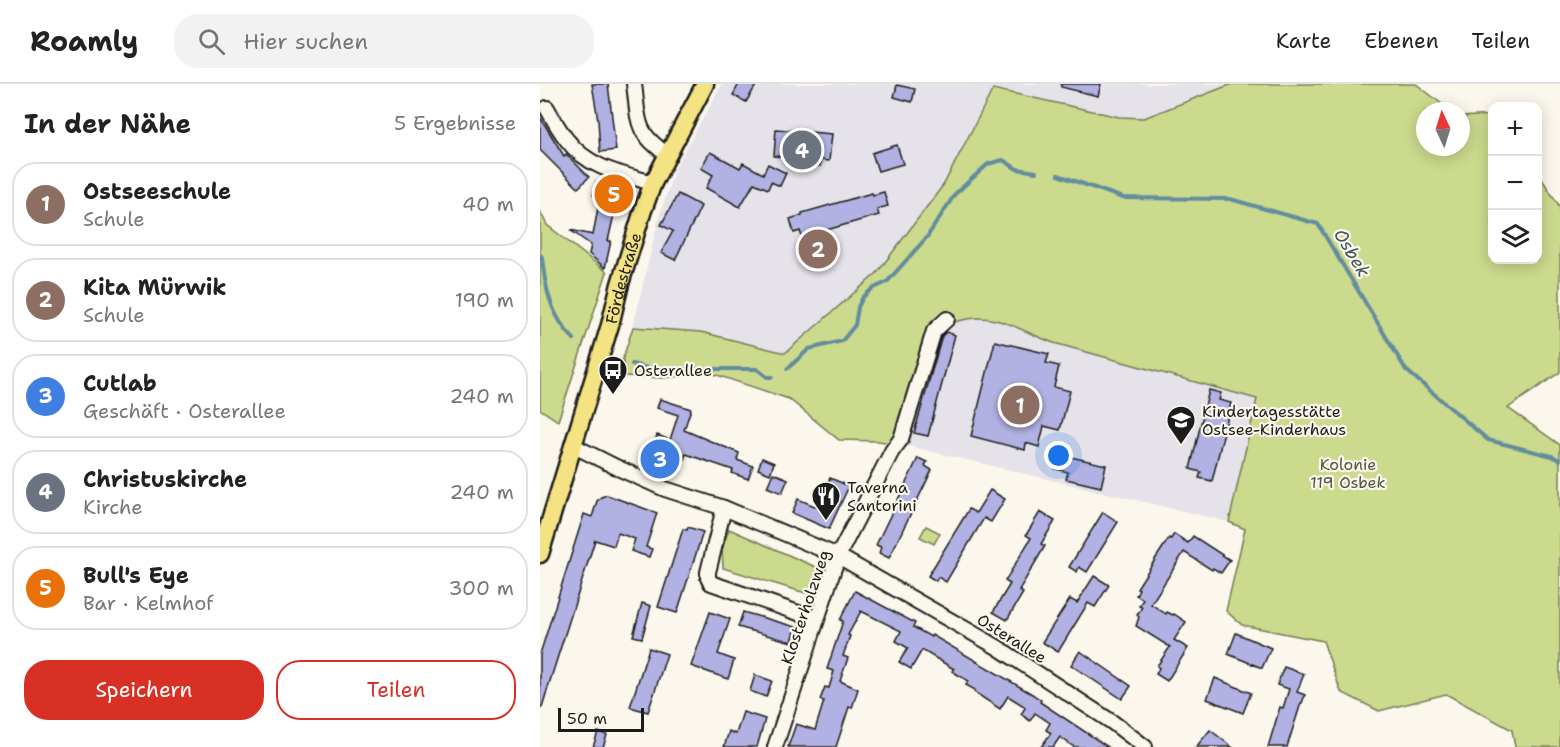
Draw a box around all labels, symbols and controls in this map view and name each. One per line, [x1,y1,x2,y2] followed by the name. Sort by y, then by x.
[174,14,594,68] search box
[30,22,138,60] text: Roamly
[195,25,228,58] icon: search
[243,27,368,56] text: Hier suchen
[1276,27,1331,55] text: Karte
[1364,27,1439,55] text: Ebenen
[1472,27,1530,55] text: Teilen
[1416,102,1470,156] north arrow
[1488,102,1542,264] map controls
[1488,102,1542,156] button: +
[24,106,191,141] text: In der Nähe
[394,110,516,136] text: 5 Ergebnisse
[782,128,822,172] pin: 4
[1488,156,1542,210] button: −
[594,172,634,216] pin: 5
[83,177,231,206] text: Ostseeschule
[41,191,50,217] text: 1
[462,191,514,217] text: 40 m
[83,206,145,232] text: Schule
[1488,210,1542,264] button: layers
[1328,224,1376,282] water label: Osbek
[798,226,838,272] pin: 2
[601,230,646,326] street label: Fördestraße
[83,273,227,302] text: Kita Mürwik
[39,287,53,313] text: 2
[455,287,514,313] text: 190 m
[83,302,145,328] text: Schule
[597,354,629,396] bus stop icon: Osterallee
[634,360,712,381] place label: Osterallee
[83,369,157,398] text: Cutlab
[1000,382,1040,428] pin: 1
[39,383,53,409] text: 3
[449,383,514,409] text: 240 m
[83,398,286,424] text: Geschäft · Osterallee
[1202,401,1346,440] place label: Kindertagesstätte Ostsee-Kinderhaus
[1165,404,1197,446] school or university icon: Kindertagesstätte Ostsee-Kinderhaus
[640,436,680,482] pin: 3
[1044,441,1073,470] your location
[1310,454,1386,493] park label: Kolonie 119 Osbek
[83,465,247,494] text: Christuskirche
[847,477,917,516] place label: Taverna Santorini
[39,479,53,505] text: 4
[449,479,514,505] text: 240 m
[810,480,842,522] restaurant icon: Taverna Santorini
[83,494,143,520] text: Kirche
[776,547,835,667] street label: Klosterholzweg
[83,561,189,590] text: Bull's Eye
[39,575,52,601] text: 5
[448,575,514,601] text: 300 m
[83,590,214,616] text: Bar · Kelmhof
[973,609,1050,668] street label: Osterallee
[24,660,264,720] button: Speichern
[276,660,516,720] button: Teilen
[558,705,644,732] scale bar
[567,708,607,729] text: 50 m

